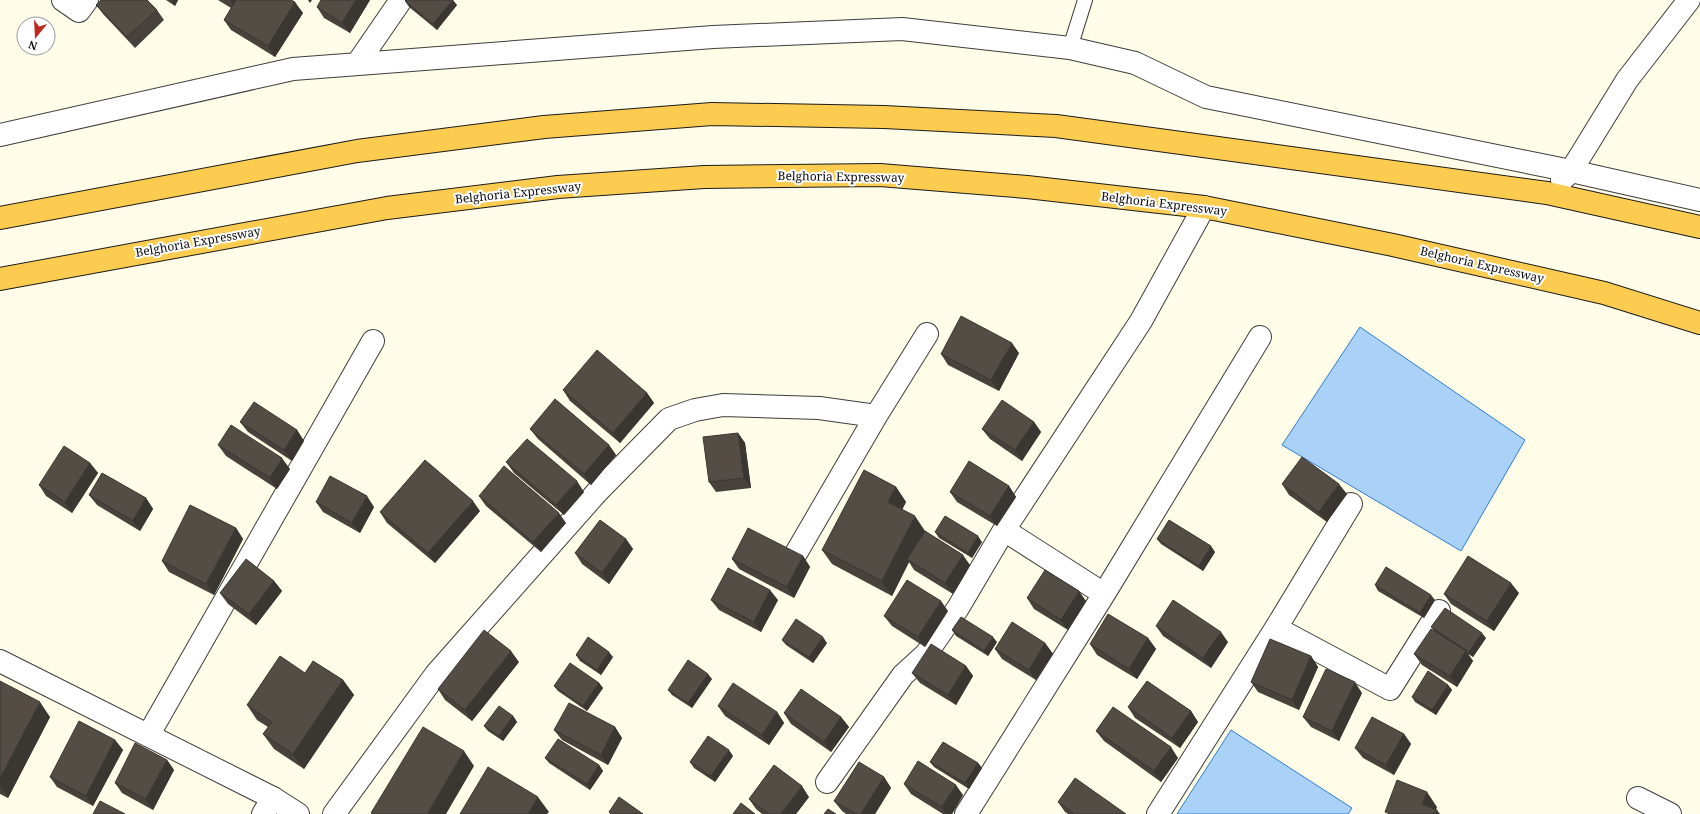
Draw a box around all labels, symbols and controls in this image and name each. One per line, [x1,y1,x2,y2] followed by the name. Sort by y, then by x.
[16,16,56,56] north arrow
[26,37,39,54] text: N
[778,167,905,186] street label: Belghoria Expressway
[454,177,582,208] street label: Belghoria Expressway
[1100,187,1228,220] street label: Belghoria Expressway
[134,222,262,261] street label: Belghoria Expressway
[1418,242,1546,287] street label: Belghoria Expressway

